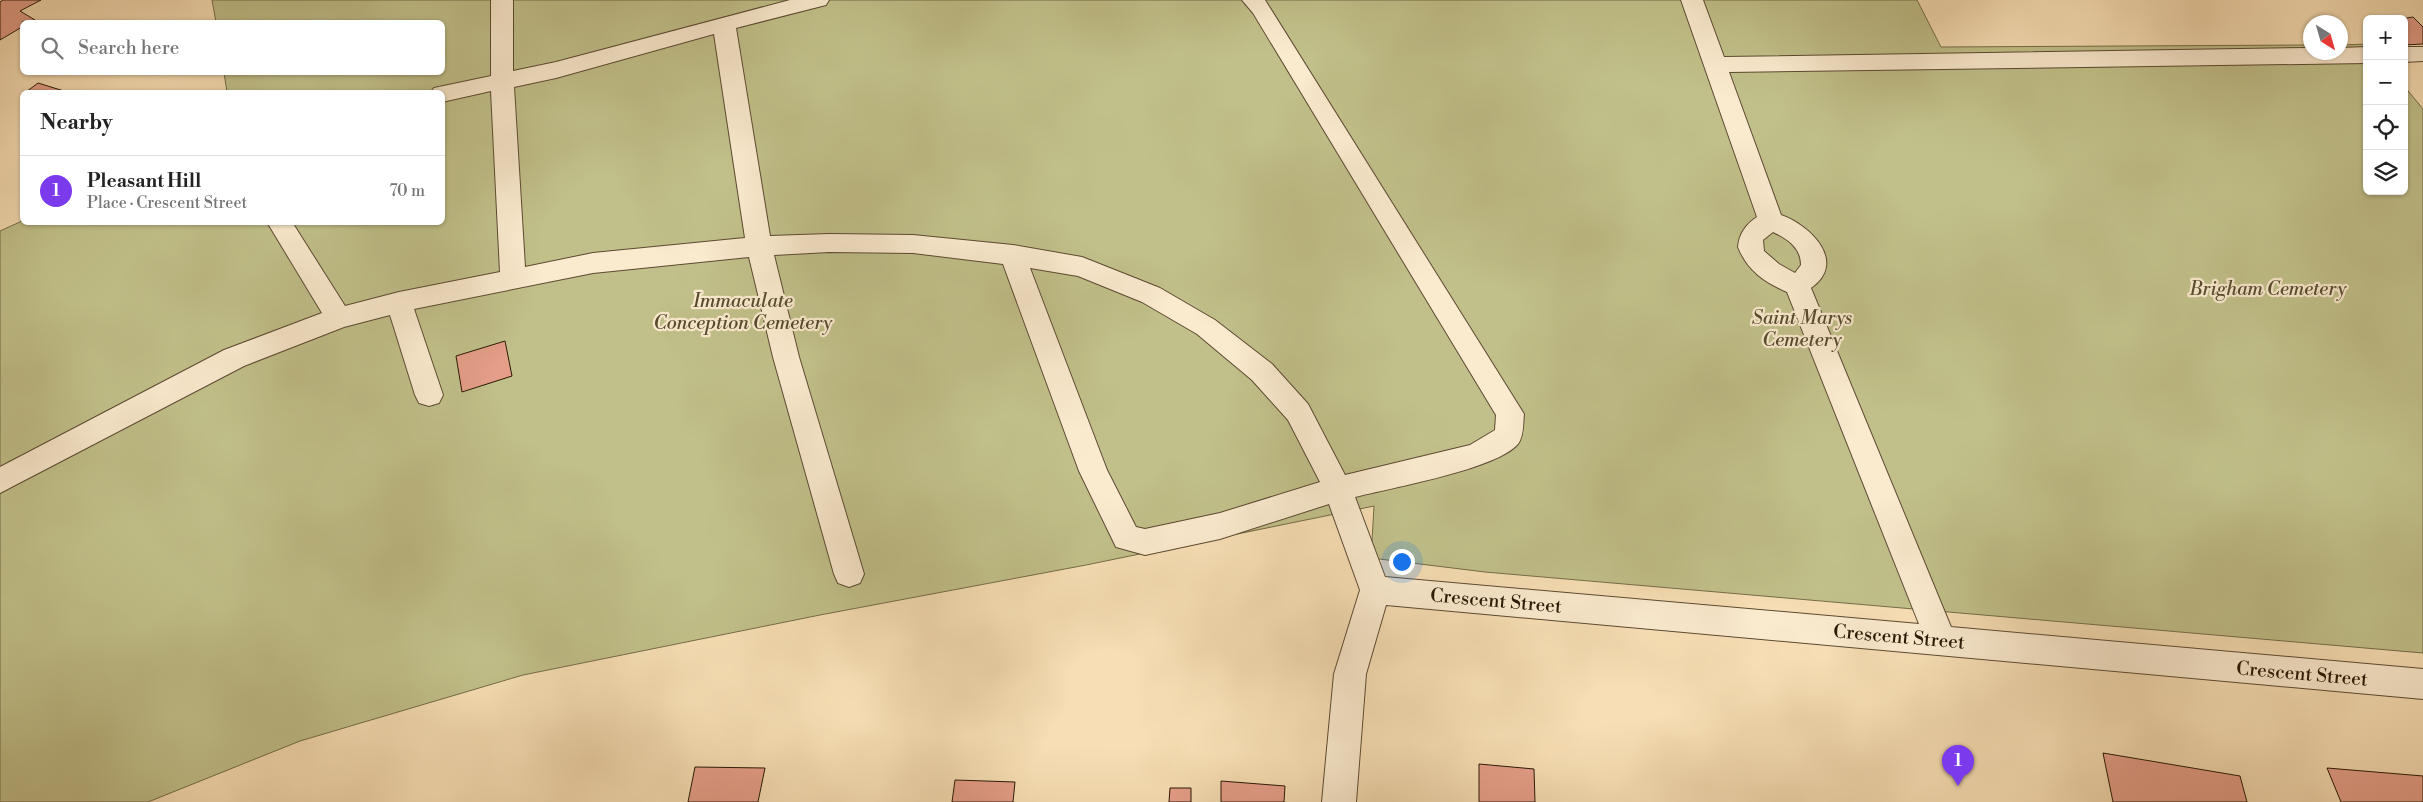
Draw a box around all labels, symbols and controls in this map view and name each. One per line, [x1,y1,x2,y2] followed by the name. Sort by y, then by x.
[2303,15,2348,60] north arrow
[2363,15,2408,195] map controls
[2363,15,2408,60] button: +
[20,20,445,75] search box
[38,34,66,62] icon: search
[78,36,179,60] text: Search here
[2363,60,2408,105] button: −
[2363,105,2408,150] button: locate
[40,110,113,136] text: Nearby
[2363,150,2408,195] button: layers
[87,169,201,193] text: Pleasant Hill
[52,181,60,201] text: 1
[389,181,425,201] text: 70 m
[87,193,247,213] text: Place · Crescent Street
[2189,277,2347,301] park label: Brigham Cemetery
[654,289,833,335] park label: Immaculate Conception Cemetery
[1752,306,1852,352] park label: Saint Marys Cemetery
[1389,549,1415,575] your location
[1429,583,1563,619] street label: Crescent Street
[1832,619,1966,655] street label: Crescent Street
[2235,656,2369,692] street label: Crescent Street
[1942,745,1974,786] pin: 1

